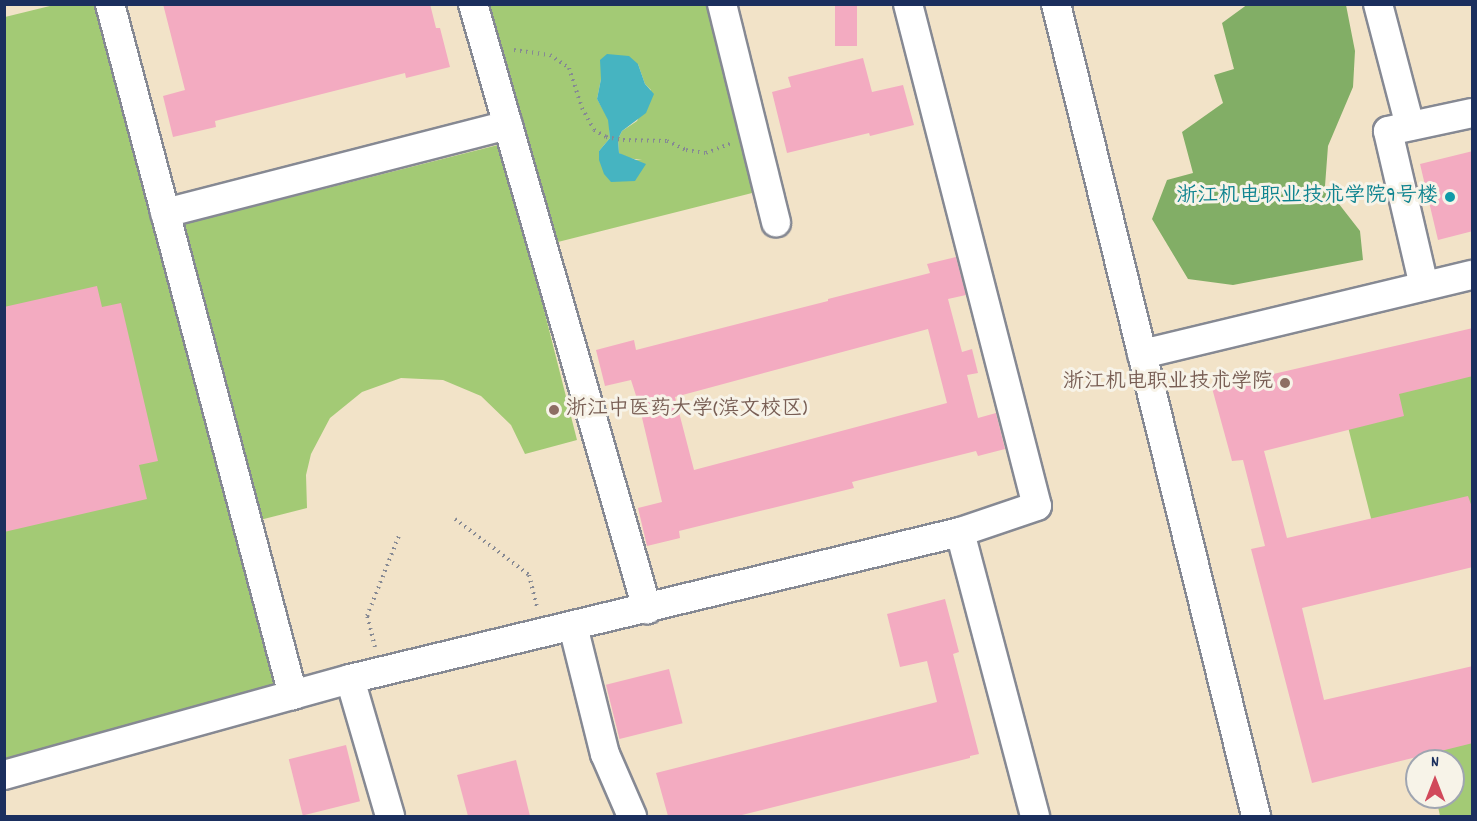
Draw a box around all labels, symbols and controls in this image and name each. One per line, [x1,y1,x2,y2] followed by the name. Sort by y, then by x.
[1176,184,1438,210] place label: 浙江机电职业技术学院9号楼
[1443,190,1457,204] marker: 浙江机电职业技术学院9号楼
[1063,370,1273,396] place label: 浙江机电职业技术学院
[1278,376,1292,390] marker: 浙江机电职业技术学院
[566,397,807,423] place label: 浙江中医药大学(滨文校区)
[547,403,561,417] marker: 浙江中医药大学(滨文校区)
[1405,749,1465,809] north arrow
[1431,751,1439,774] text: N

